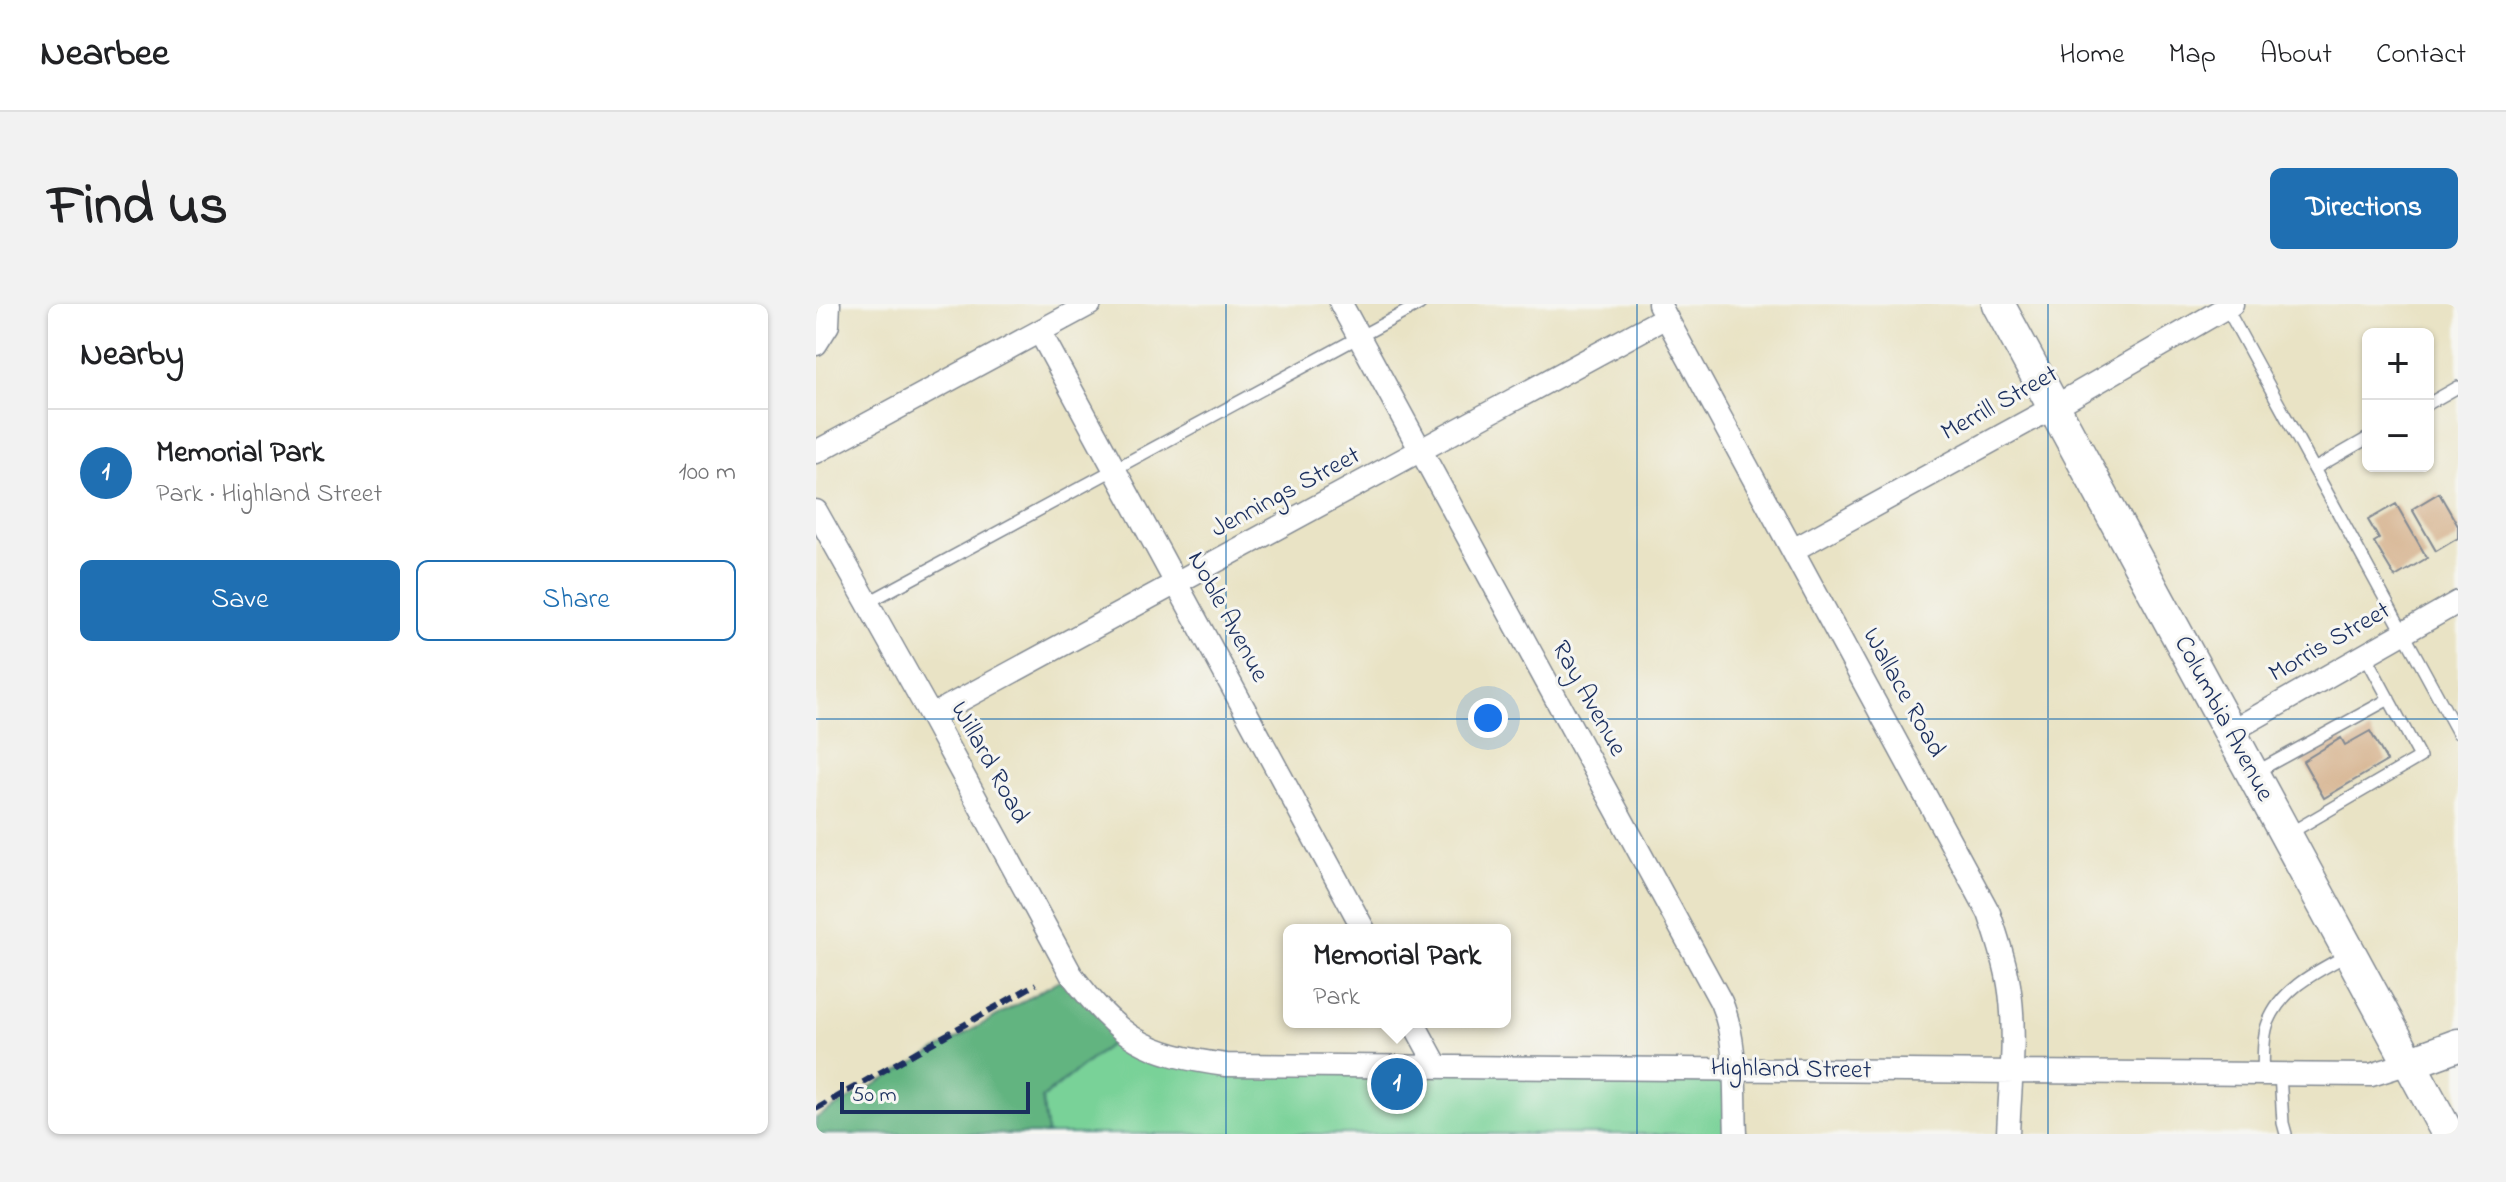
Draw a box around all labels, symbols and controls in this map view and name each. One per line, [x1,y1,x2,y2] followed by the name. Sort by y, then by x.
[40,27,169,83] text: Nearbee
[2059,35,2125,76] text: Home
[2169,35,2216,76] text: Map
[2260,35,2332,76] text: About
[2376,35,2466,76] text: Contact
[48,168,228,249] text: Find us
[2270,168,2458,249] button: Directions
[2362,328,2434,472] map controls
[2362,328,2434,400] button: +
[80,331,184,381] text: Nearby
[1934,356,2066,452] street label: Merrill Street
[2362,400,2434,472] button: −
[156,432,324,476] text: Memorial Park
[1204,438,1368,548] street label: Jennings Street
[102,454,110,492] text: 1
[679,454,736,492] text: 100 m
[156,476,382,514] text: Park · Highland Street
[1177,545,1278,690] street label: Noble Avenue
[80,560,400,641] button: Save
[416,560,736,641] button: Share
[2262,593,2398,693] street label: Morris Street
[1852,621,1955,765] street label: Wallace Road
[2163,629,2283,809] street label: Columbia Avenue
[1541,634,1636,764] street label: Ray Avenue
[940,695,1038,831] street label: Willard Road
[1468,698,1508,738] your location
[1283,924,1511,1028] popup
[1313,935,1481,979] text: Memorial Park
[1313,979,1360,1017] text: Park
[1710,1050,1872,1090] street label: Highland Street
[1371,1054,1423,1114] pin: 1
[840,1078,1030,1114] scale bar
[852,1080,897,1112] text: 50 m

